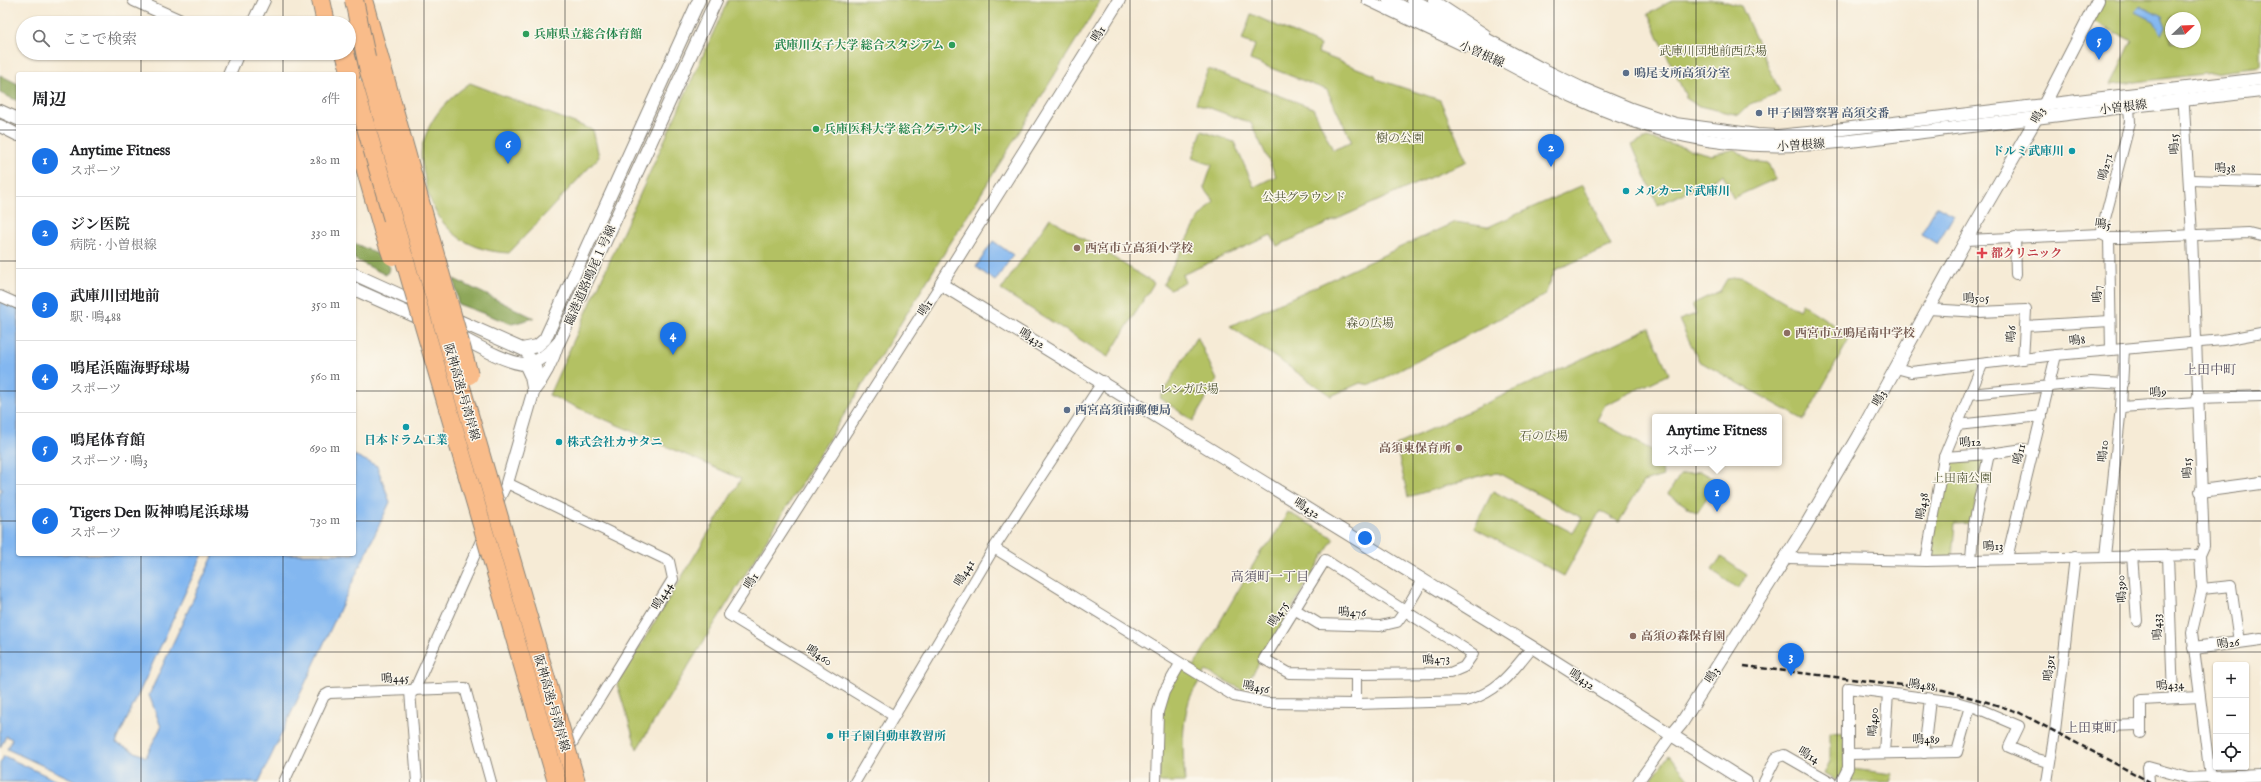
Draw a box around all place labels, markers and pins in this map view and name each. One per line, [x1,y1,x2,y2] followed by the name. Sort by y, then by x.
[534,27,642,42] place label: 兵庫県立総合体育館
[2086,27,2112,60] pin: 5
[521,29,531,39] marker: 兵庫県立総合体育館
[774,38,944,53] place label: 武庫川女子大学 総合スタジアム
[947,40,957,50] marker: 武庫川女子大学 総合スタジアム
[1634,66,1730,81] place label: 鳴尾支所高須分室
[1621,68,1631,78] marker: 鳴尾支所高須分室
[1767,106,1890,121] place label: 甲子園警察署 高須交番
[1754,108,1764,118] marker: 甲子園警察署 高須交番
[824,122,983,137] place label: 兵庫医科大学 総合グラウンド
[811,124,821,134] marker: 兵庫医科大学 総合グラウンド
[495,131,521,164] pin: 6
[1538,134,1564,167] pin: 2
[1992,144,2064,159] place label: ドルミ武庫川
[2067,146,2077,156] marker: ドルミ武庫川
[1634,184,1730,199] place label: メルカード武庫川
[1621,186,1631,196] marker: メルカード武庫川
[1085,241,1193,256] place label: 西宮市立高須小学校
[1072,243,1082,253] marker: 西宮市立高須小学校
[1991,246,2062,261] place label: 都クリニック
[1976,247,1988,259] marker: 都クリニック
[660,322,686,355] pin: 4
[1795,326,1915,341] place label: 西宮市立鳴尾南中学校
[1782,328,1792,338] marker: 西宮市立鳴尾南中学校
[1075,403,1171,418] place label: 西宮高須南郵便局
[1062,405,1072,415] marker: 西宮高須南郵便局
[401,422,411,432] marker: 日本ドラム工業
[364,433,448,448] place label: 日本ドラム工業
[567,435,662,450] place label: 株式会社カサタニ
[554,437,564,447] marker: 株式会社カサタニ
[1379,441,1451,456] place label: 高須東保育所
[1454,443,1464,453] marker: 高須東保育所
[1704,479,1730,512] pin: 1
[1641,629,1725,644] place label: 高須の森保育園
[1628,631,1638,641] marker: 高須の森保育園
[1778,643,1804,676] pin: 3
[838,729,946,744] place label: 甲子園自動車教習所
[825,731,835,741] marker: 甲子園自動車教習所

